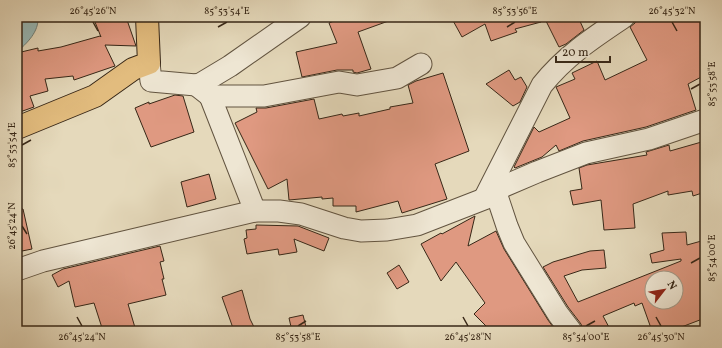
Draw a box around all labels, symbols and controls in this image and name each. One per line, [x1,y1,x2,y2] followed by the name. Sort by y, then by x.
[69,4,117,18] text: 26°45'26"N
[204,4,250,18] text: 85°53'54"E
[493,4,537,18] text: 85°53'56"E
[649,4,696,18] text: 26°45'32"N
[556,38,610,64] scale bar
[562,45,589,61] text: 20 m
[705,62,719,106] text: 85°53'58"E
[5,122,19,168] text: 85°53'54"E
[5,202,19,250] text: 26°45'24"N
[705,234,719,282] text: 85°54'00"E
[644,270,684,310] north arrow
[663,278,680,293] text: N
[58,330,106,344] text: 26°45'24"N
[276,330,320,344] text: 85°53'58"E
[444,330,492,344] text: 26°45'28"N
[562,330,610,344] text: 85°54'00"E
[637,330,685,344] text: 26°45'30"N

